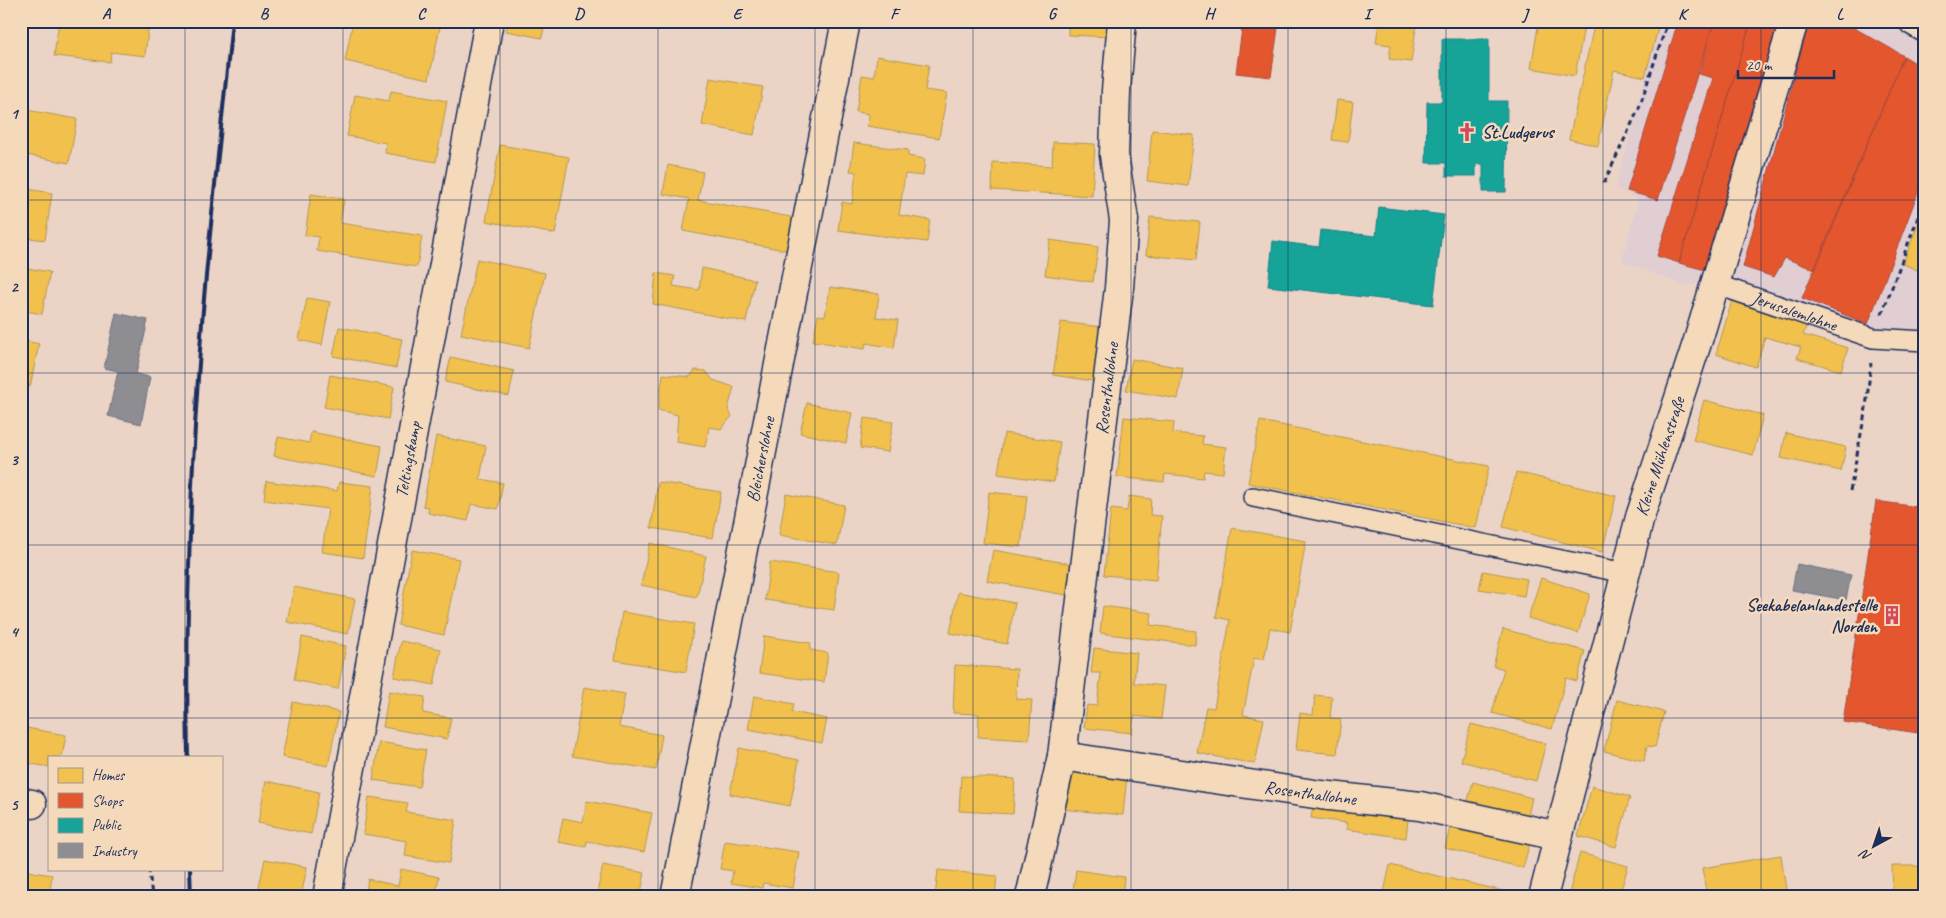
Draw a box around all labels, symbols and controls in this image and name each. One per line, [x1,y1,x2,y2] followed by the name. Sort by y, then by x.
[102,4,112,24] text: A
[260,4,270,24] text: B
[417,4,427,24] text: C
[574,4,585,24] text: D
[733,4,744,24] text: E
[890,4,901,24] text: F
[1048,4,1058,24] text: G
[1204,4,1216,24] text: H
[1364,4,1374,24] text: I
[1521,4,1530,24] text: J
[1678,4,1690,24] text: K
[1837,4,1845,24] text: L
[1738,48,1835,80] scale bar
[1746,56,1773,75] text: 20 m
[10,104,19,124] text: 1
[1456,121,1478,143] church icon: St.Ludgerus
[1482,121,1555,143] place label: St.Ludgerus
[10,277,19,297] text: 2
[1748,286,1841,336] street label: Jerusalemlohne
[1090,340,1123,436] street label: Rosenthallohne
[1630,393,1690,519] street label: Kleine Mühlenstraße
[741,414,780,504] street label: Bleicherslohne
[390,419,426,499] street label: Teltingskamp
[10,450,19,470] text: 3
[1746,594,1879,637] place label: Seekabelanlandestelle Norden
[1881,604,1903,626] building icon: Seekabelanlandestelle Norden
[10,622,19,642] text: 4
[48,756,222,870] legend
[92,766,126,785] text: Homes
[1263,776,1358,810] street label: Rosenthallohne
[92,792,125,811] text: Shops
[11,795,20,815] text: 5
[92,816,122,835] text: Public
[1848,820,1898,870] north arrow
[92,842,139,861] text: Industry
[1855,845,1875,865] text: N

